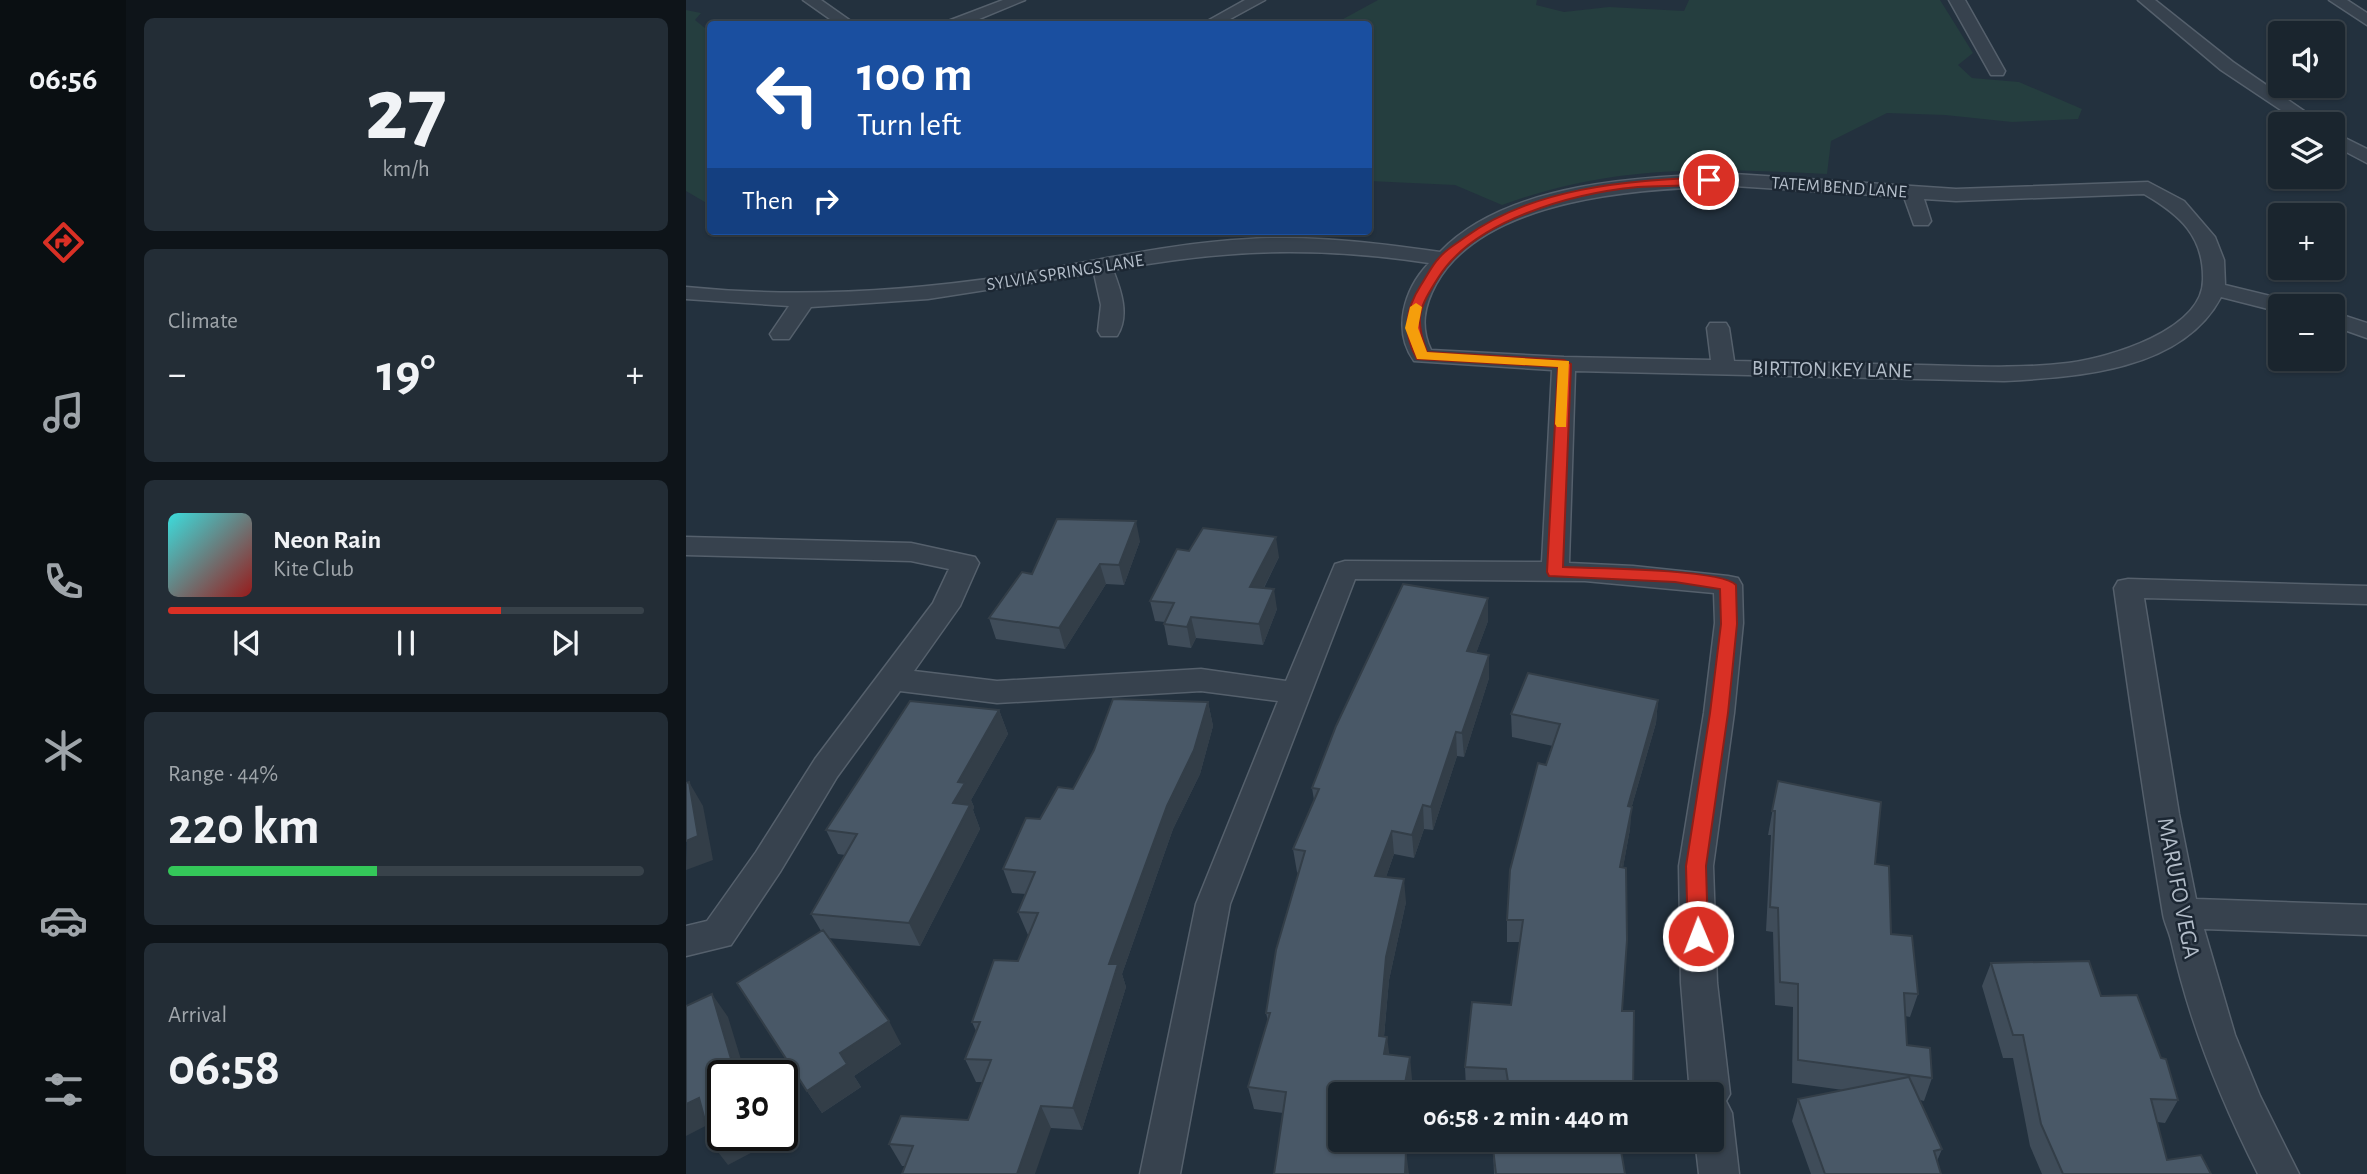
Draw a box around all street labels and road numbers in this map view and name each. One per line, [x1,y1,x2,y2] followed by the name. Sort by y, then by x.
[1770,174,1908,202] street label: TATEM BEND LANE
[985,252,1145,294] street label: SYLVIA SPRINGS LANE
[1752,358,1912,381] street label: BIRTTON KEY LANE
[2153,816,2203,961] street label: MARUFO VEGA

